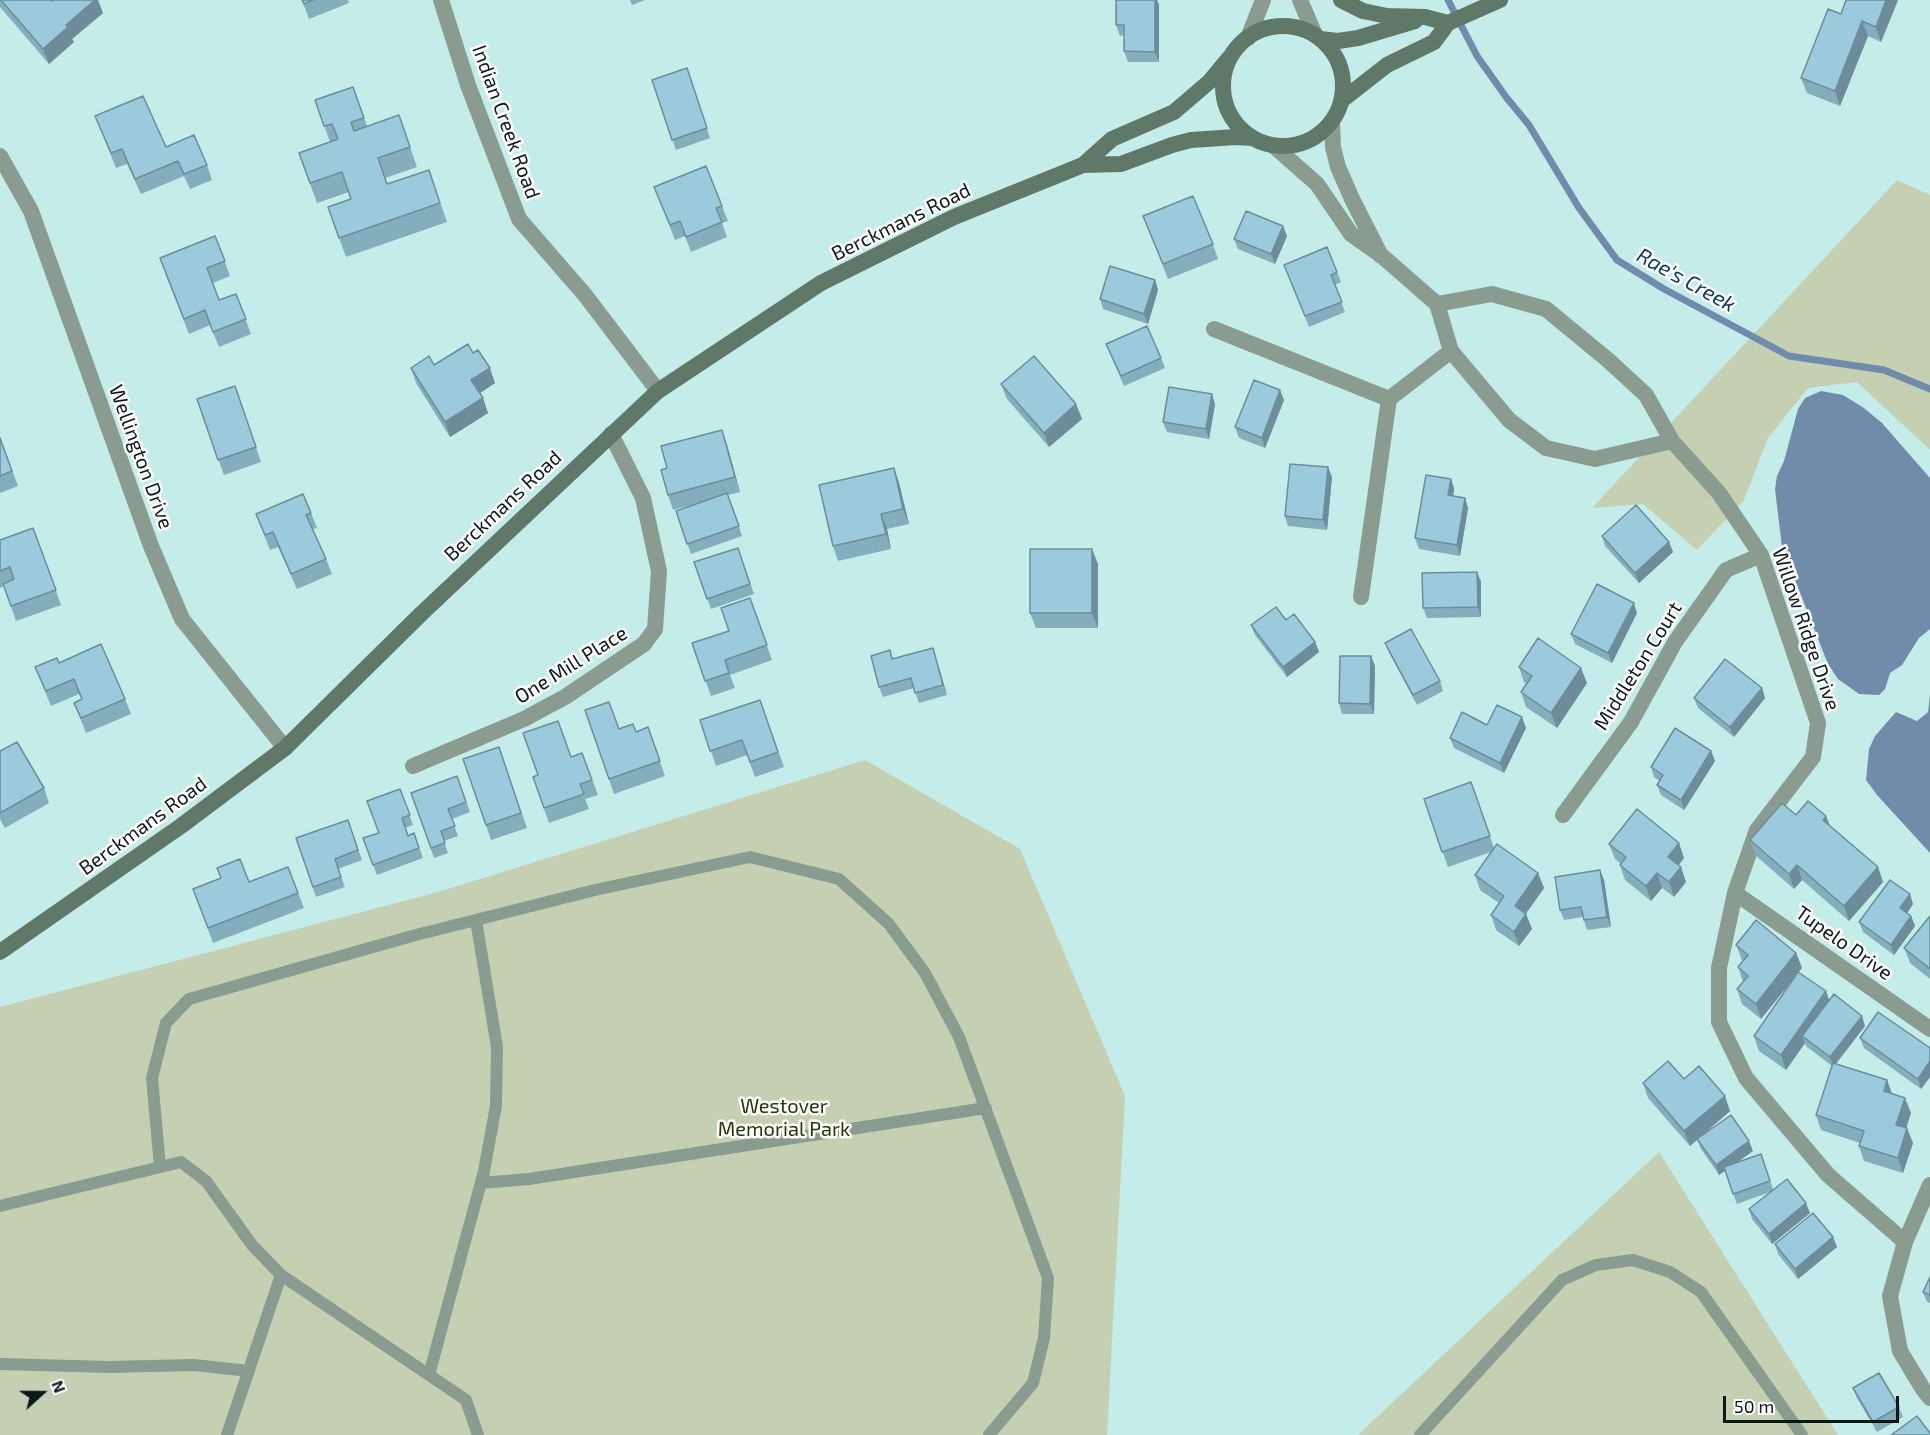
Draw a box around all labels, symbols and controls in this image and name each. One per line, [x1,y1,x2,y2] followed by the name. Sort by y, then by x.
[467,42,545,202] street label: Indian Creek Road
[828,178,974,266] street label: Berckmans Road
[1632,243,1740,317] water label: Rae's Creek
[104,382,178,532] street label: Wellington Drive
[439,446,567,566] street label: Berckmans Road
[1767,544,1845,714] street label: Willow Ridge Drive
[1589,597,1687,735] street label: Middleton Court
[510,621,632,709] street label: One Mill Place
[75,772,211,880] street label: Berckmans Road
[1791,901,1897,985] street label: Tupelo Drive
[718,1094,850,1141] park label: Westover Memorial Park
[12,1363,72,1423] north arrow
[48,1378,70,1395] text: N
[1726,1384,1902,1422] scale bar
[1734,1395,1774,1417] text: 50 m

